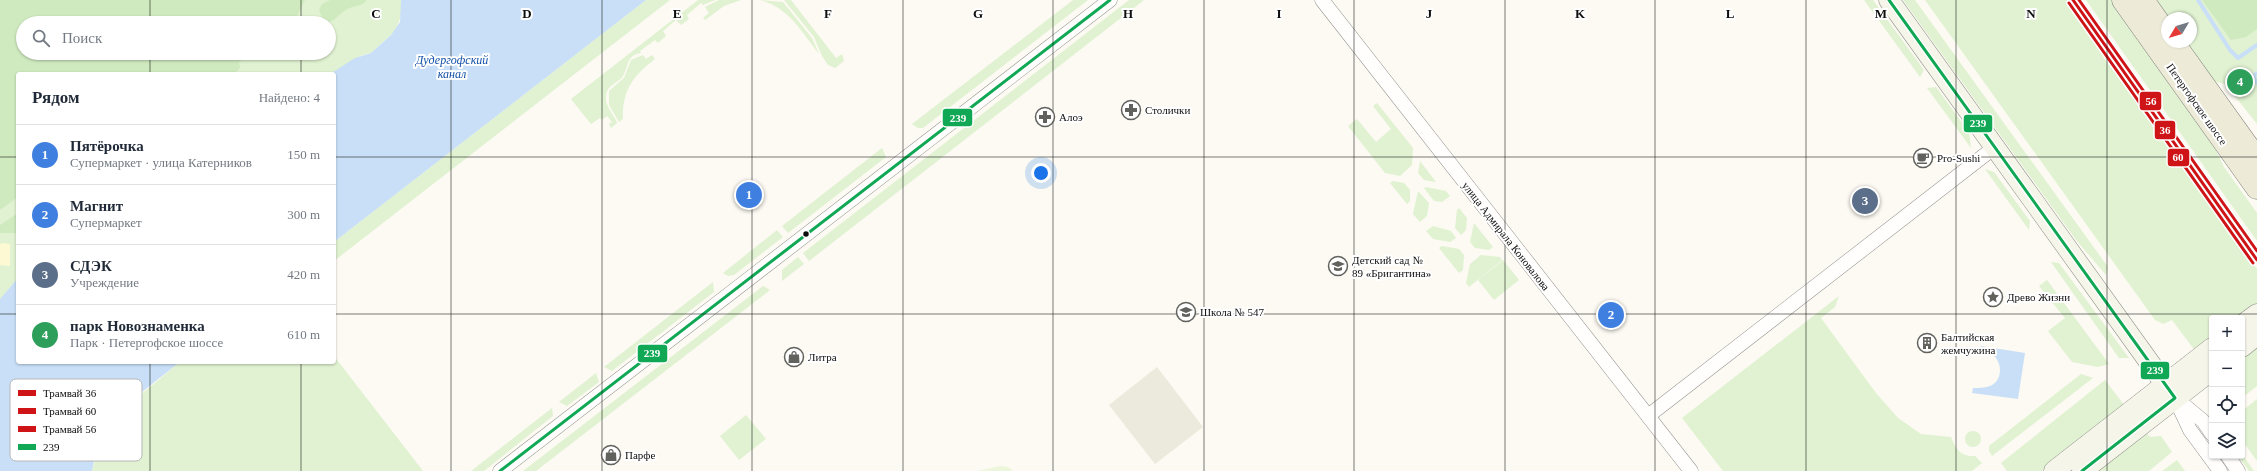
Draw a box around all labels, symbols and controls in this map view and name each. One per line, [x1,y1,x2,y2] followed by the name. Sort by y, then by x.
[371,6,381,21] text: C
[522,6,532,21] text: D
[673,6,681,21] text: E
[824,6,832,21] text: F
[973,6,983,21] text: G
[1123,6,1133,21] text: H
[1276,6,1282,21] text: I
[1426,6,1433,21] text: J
[1575,6,1586,21] text: K
[1726,6,1735,21] text: L
[1875,6,1887,21] text: M
[2026,6,2036,21] text: N
[2161,12,2197,48] north arrow
[16,16,336,60] search box
[30,27,52,49] icon: search
[62,30,102,46] text: Поиск
[415,53,488,81] water label: Дудергофский канал
[2164,61,2230,147] street label: Петергофское шоссе
[2227,67,2253,97] pin: 4
[32,88,80,107] text: Рядом
[259,90,320,105] text: Найдено: 4
[2139,91,2162,111] line badge: 56
[2146,95,2157,107] text: 56
[1120,99,1142,121] pharmacy icon: Столички
[1145,104,1190,116] place label: Столички
[1034,106,1056,128] pharmacy icon: Алоэ
[942,108,973,127] line badge: 239
[1059,111,1083,123] place label: Алоэ
[950,112,967,124] text: 239
[1963,114,1993,133] line badge: 239
[1970,117,1987,129] text: 239
[2154,120,2176,140] line badge: 36
[2160,124,2171,136] text: 36
[70,138,144,154] text: Пятёрочка
[42,147,48,162] text: 1
[287,147,320,162] text: 150 m
[1912,147,1934,169] cafe icon: Pro-Sushi
[2167,148,2190,167] line badge: 60
[2173,151,2184,163] text: 60
[1937,152,1980,164] place label: Pro-Sushi
[70,155,252,170] text: Супермаркет · улица Катерников
[1031,163,1051,183] your location
[1460,179,1552,293] street label: улица Адмирала Коновалова
[736,180,762,210] pin: 1
[1852,186,1878,216] pin: 3
[70,198,123,214] text: Магнит
[42,207,48,222] text: 2
[287,207,320,222] text: 300 m
[70,215,142,230] text: Супермаркет
[801,229,811,239] unlabelled marker
[1352,254,1431,279] place label: Детский сад № 89 «Бригантина»
[1327,255,1349,277] school or university icon: Детский сад № 89 «Бригантина»
[70,258,112,274] text: СДЭК
[42,267,48,282] text: 3
[287,267,320,282] text: 420 m
[70,275,139,290] text: Учреждение
[1982,286,2004,308] place icon: Древо Жизни
[2007,291,2070,303] place label: Древо Жизни
[1598,300,1624,330] pin: 2
[1175,301,1197,323] school or university icon: Школа № 547
[1200,306,1265,318] place label: Школа № 547
[2209,315,2245,459] map controls
[2209,315,2245,351] button: +
[70,318,205,334] text: парк Новознаменка
[42,327,48,342] text: 4
[287,327,320,342] text: 610 m
[1940,331,1996,356] place label: Балтийская жемчужина
[1916,332,1938,354] building icon: Балтийская жемчужина
[70,335,223,350] text: Парк · Петергофское шоссе
[637,344,668,363] line badge: 239
[783,346,805,368] shop icon: Литра
[644,347,661,359] text: 239
[808,351,837,363] place label: Литра
[2209,351,2245,387] button: −
[2140,361,2170,380] line badge: 239
[2147,364,2164,376] text: 239
[10,379,142,461] legend
[43,387,97,399] text: Трамвай 36
[2209,387,2245,423] button: locate
[43,405,97,417] text: Трамвай 60
[43,423,97,435] text: Трамвай 56
[2209,423,2245,459] button: layers
[43,441,60,453] text: 239
[600,444,622,466] shop icon: Парфе
[625,449,655,461] place label: Парфе

